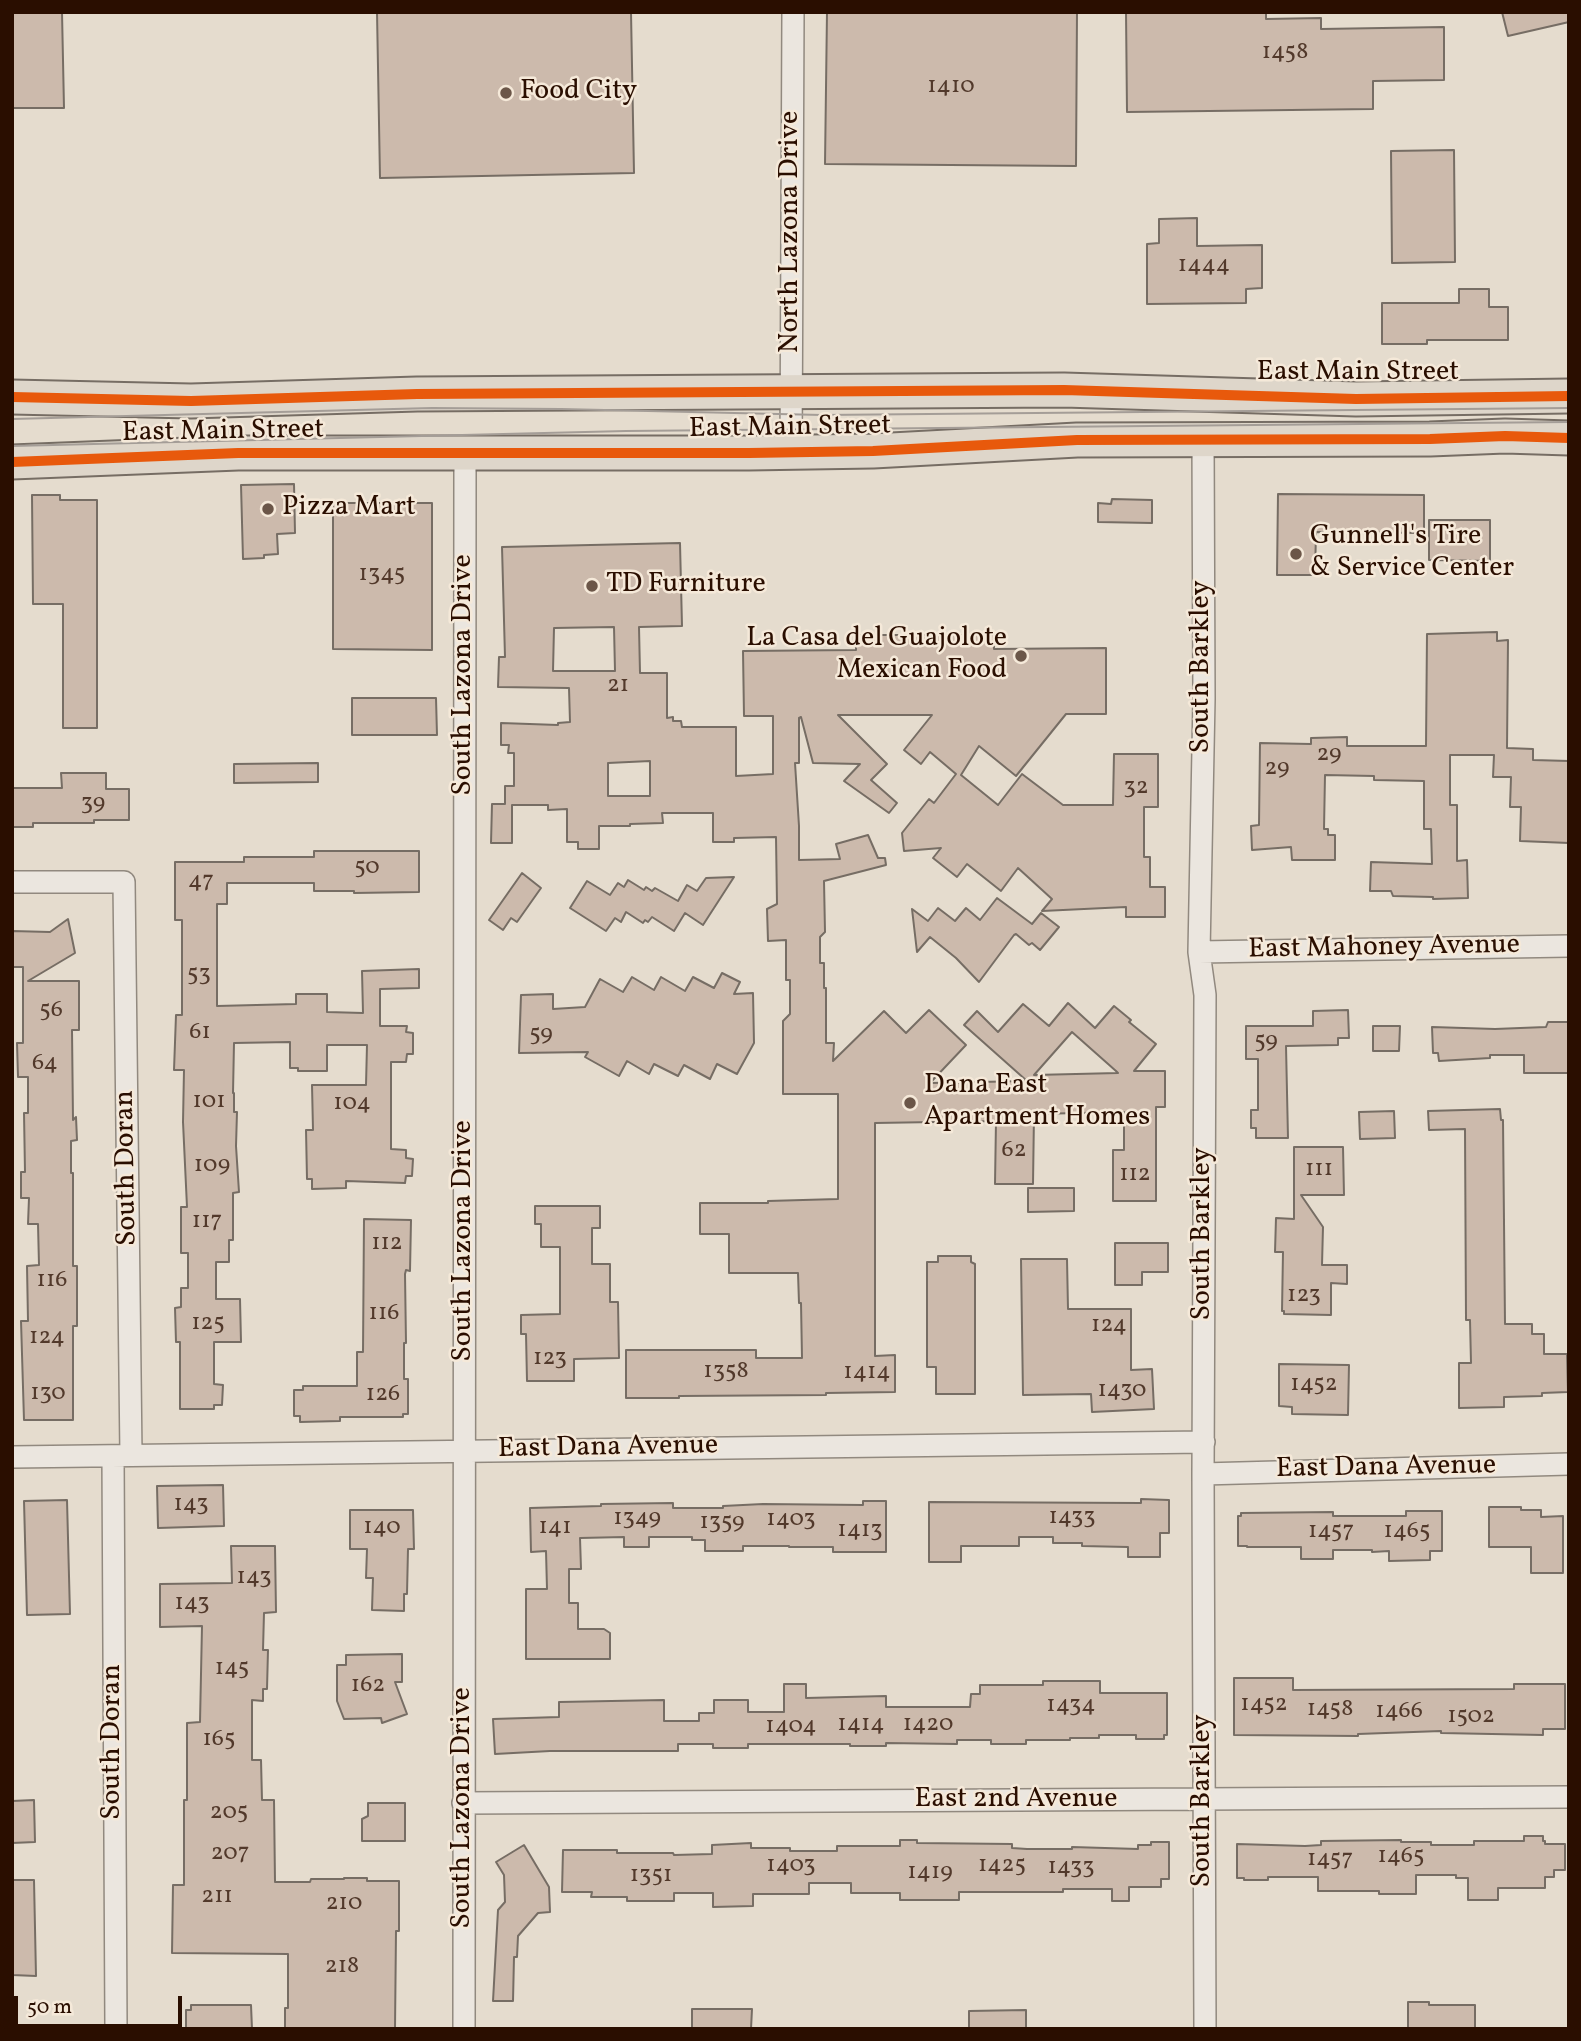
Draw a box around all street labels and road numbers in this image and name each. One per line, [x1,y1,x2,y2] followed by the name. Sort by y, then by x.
[775,111,809,353] street label: North Lazona Drive
[1257,357,1459,391] street label: East Main Street
[689,410,891,448] street label: East Main Street
[122,414,324,452] street label: East Main Street
[448,554,482,796] street label: South Lazona Drive
[1186,580,1220,754] street label: South Barkley
[1248,930,1520,968] street label: East Mahoney Avenue
[110,1090,146,1246] street label: South Doran
[448,1120,482,1362] street label: South Lazona Drive
[1187,1147,1221,1321] street label: South Barkley
[498,1430,718,1468] street label: East Dana Avenue
[1276,1450,1496,1488] street label: East Dana Avenue
[97,1664,131,1820] street label: South Doran
[447,1687,481,1929] street label: South Lazona Drive
[1187,1714,1221,1888] street label: South Barkley
[915,1784,1117,1818] street label: East 2nd Avenue

